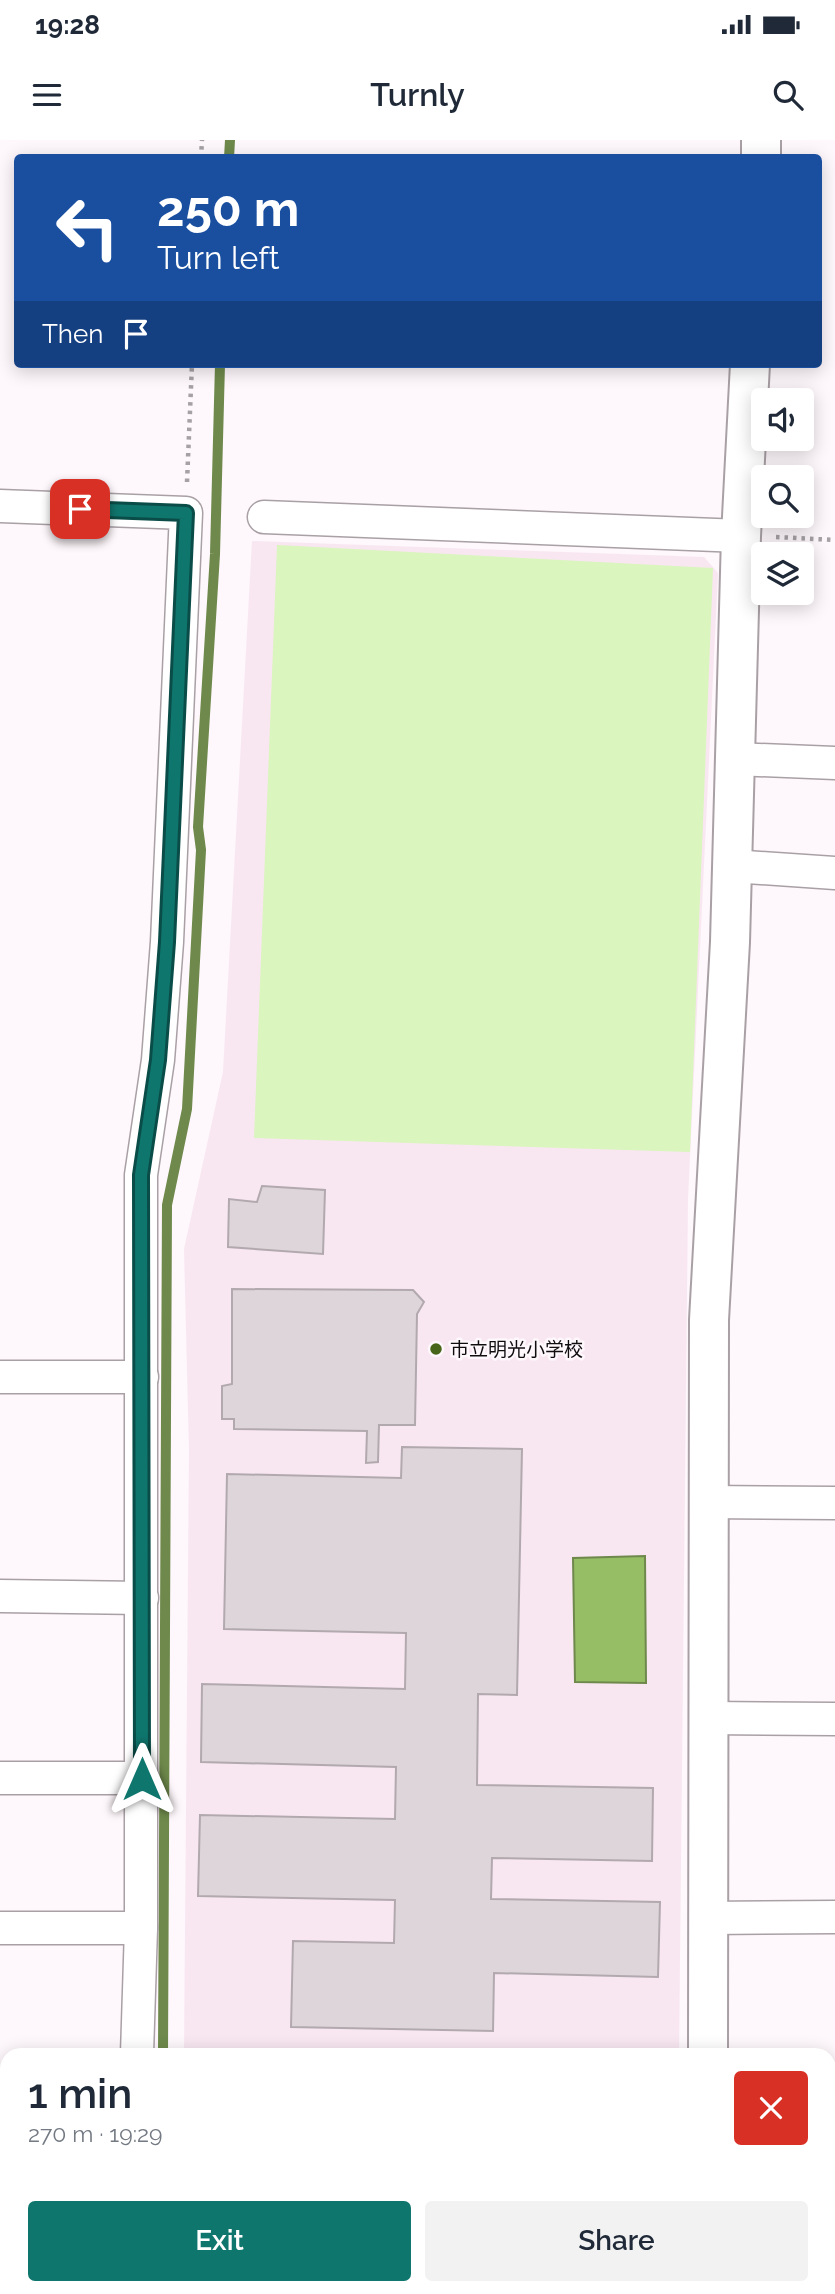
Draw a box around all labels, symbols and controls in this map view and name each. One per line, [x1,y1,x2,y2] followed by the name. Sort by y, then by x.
[35,10,100,40] text: 19:28
[28,76,66,114] icon: menu
[370,76,465,113] text: Turnly
[769,76,807,114] icon: search
[157,180,299,237] text: 250 m
[42,182,133,273] icon: left
[157,239,279,276] text: Turn left
[117,315,155,353] icon: arrive
[42,319,103,349] text: Then
[751,388,814,605] map controls
[751,388,814,451] button: sound
[751,465,814,528] button: search
[50,479,110,539] pin
[61,490,99,528] icon: arrive
[751,542,814,605] button: layers
[450,1338,583,1360] place label: 市立明光小学校
[428,1341,444,1357] marker: 市立明光小学校
[105,1742,179,1816] position arrow
[28,2069,132,2118] text: 1 min
[734,2071,808,2145] button: close
[28,2120,162,2147] text: 270 m · 19:29
[28,2201,411,2281] button: Exit
[425,2201,808,2281] button: Share

